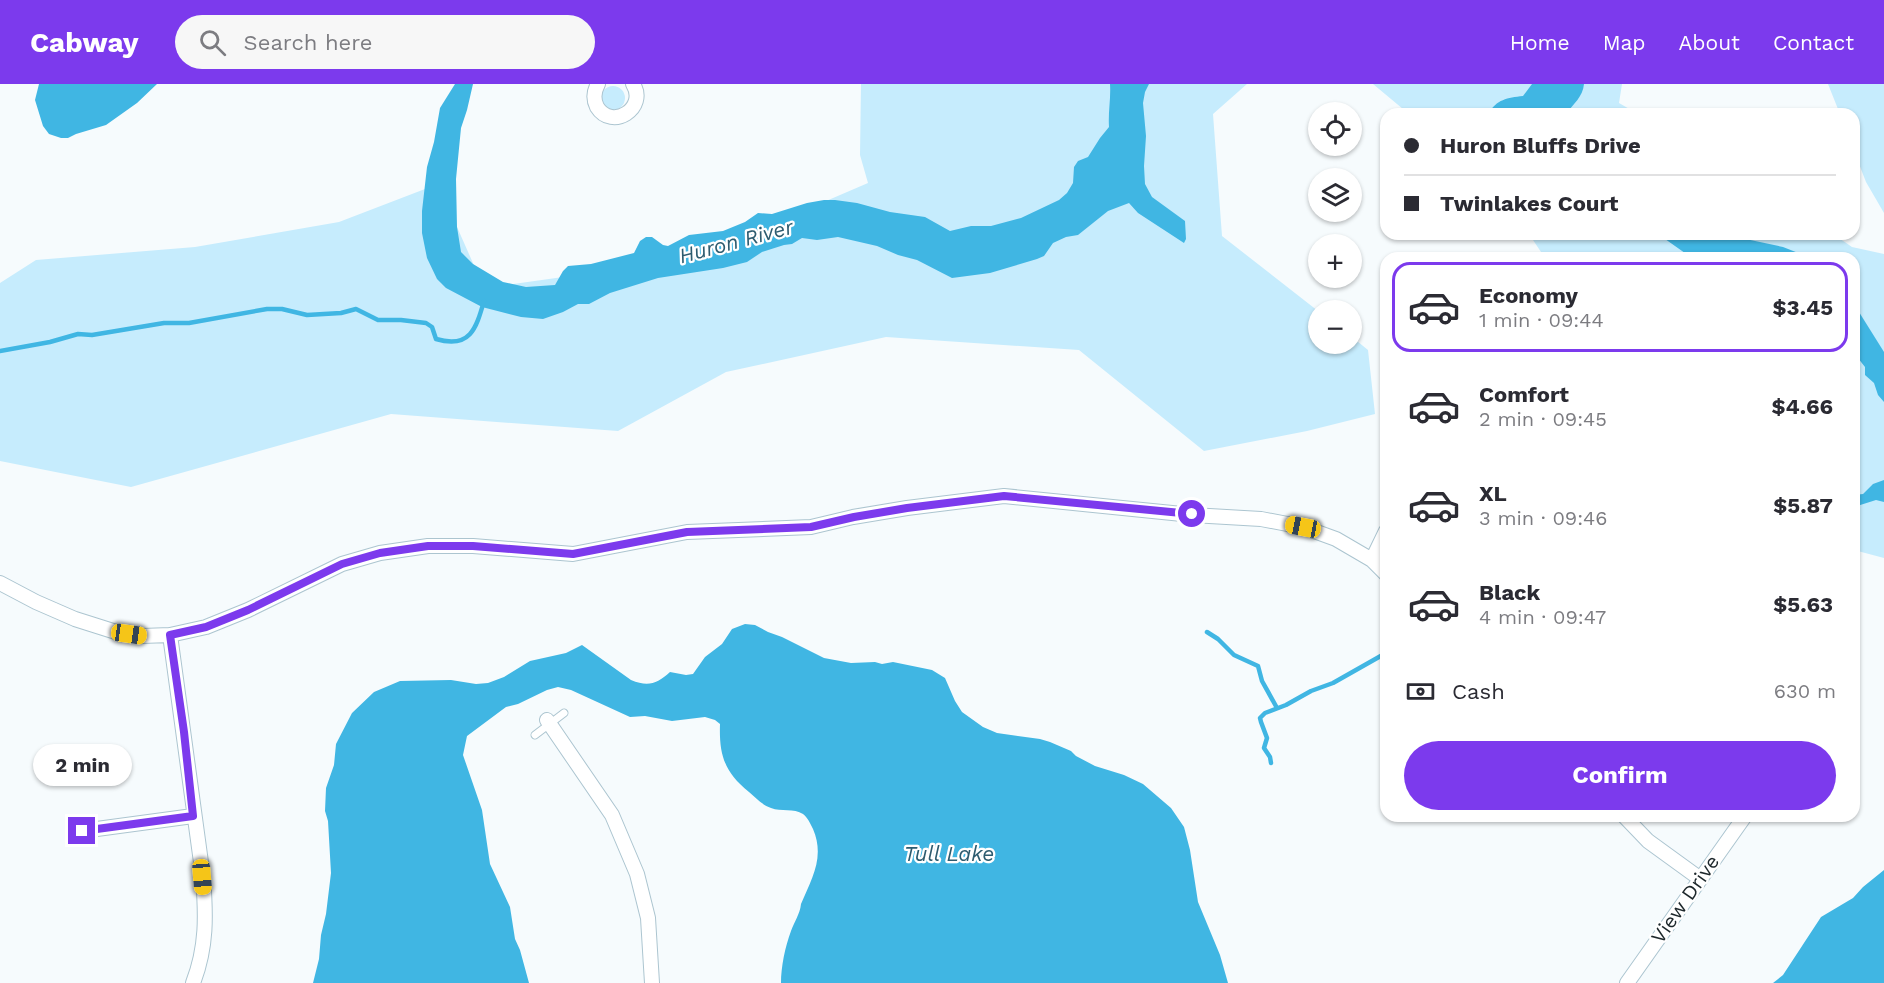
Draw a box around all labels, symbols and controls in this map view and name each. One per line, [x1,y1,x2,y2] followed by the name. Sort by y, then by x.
[175,15,595,69] search box
[30,26,139,59] text: Cabway
[196,26,229,59] icon: search
[244,30,373,55] text: Search here
[1510,30,1570,55] text: Home
[1603,30,1646,55] text: Map
[1679,30,1740,55] text: About
[1773,30,1854,55] text: Contact
[1308,102,1362,354] map controls
[1308,102,1362,156] button: locate
[1440,133,1641,158] text: Huron Bluffs Drive
[1308,168,1362,222] button: layers
[1440,191,1618,216] text: Twinlakes Court
[676,214,797,268] water label: Huron River
[1308,234,1362,288] button: +
[1407,280,1461,334] icon: car
[1479,283,1578,308] text: Economy
[1773,295,1833,320] text: $3.45
[1308,300,1362,354] button: −
[1479,308,1604,332] text: 1 min · 09:44
[1407,379,1461,433] icon: car
[1479,382,1569,407] text: Comfort
[1771,394,1833,419] text: $4.66
[1479,407,1607,431] text: 2 min · 09:45
[1407,478,1461,532] icon: car
[1479,481,1507,506] text: XL
[1773,493,1833,518] text: $5.87
[1178,500,1205,527] route start
[1479,506,1607,530] text: 3 min · 09:46
[1284,515,1322,539] car
[1407,577,1461,631] icon: car
[1479,580,1540,605] text: Black
[1773,592,1833,617] text: $5.63
[1479,605,1606,629] text: 4 min · 09:47
[110,623,148,645] car
[1404,675,1437,708] icon: cash
[1452,679,1505,704] text: Cash
[1774,679,1836,703] text: 630 m
[1404,741,1836,810] button: Confirm
[32,744,132,786] callout: 2 min
[55,753,110,777] text: 2 min
[68,817,95,844] route end
[904,841,994,866] water label: Tull Lake
[1646,850,1724,948] street label: View Drive
[191,858,213,896] car

